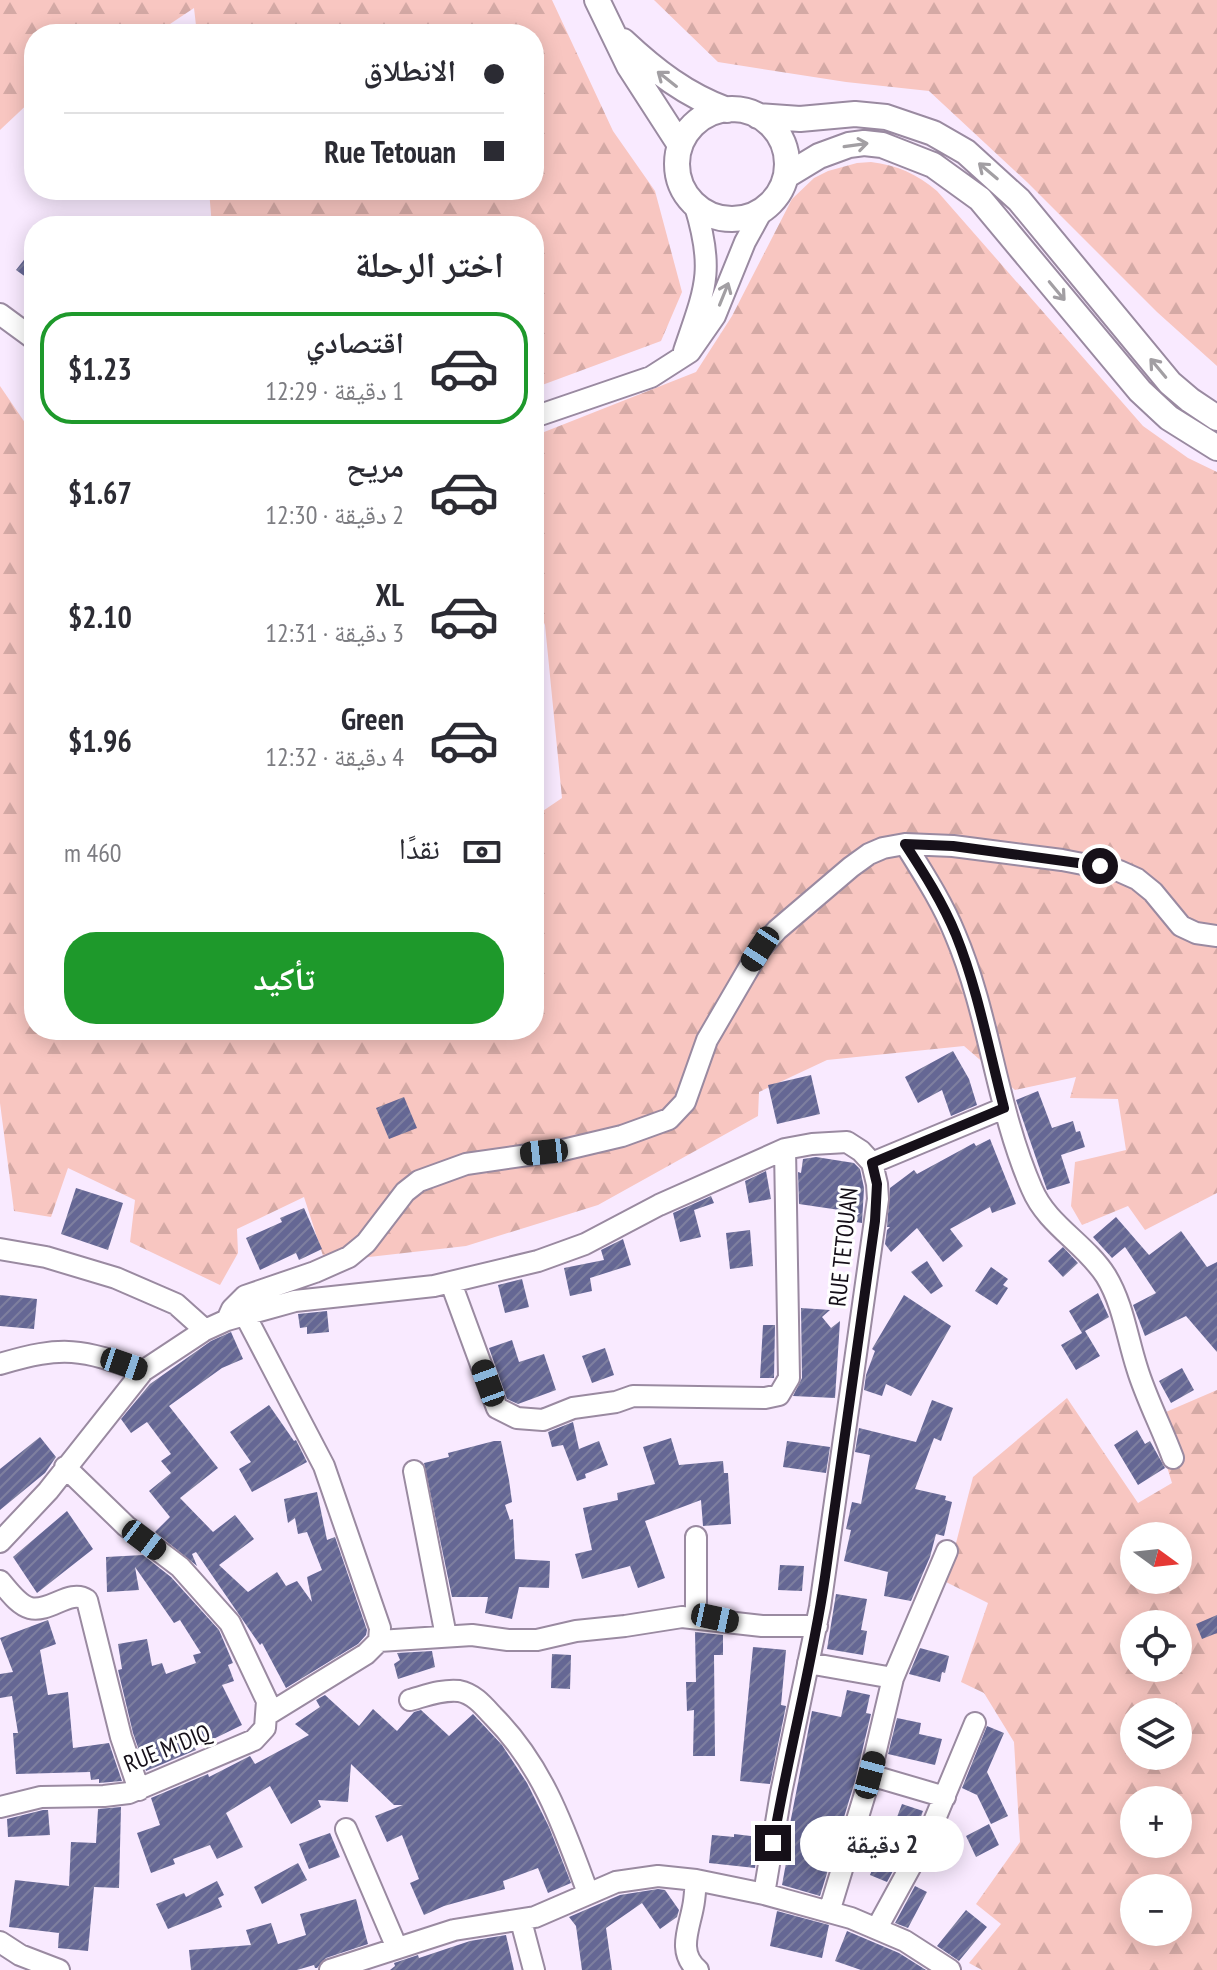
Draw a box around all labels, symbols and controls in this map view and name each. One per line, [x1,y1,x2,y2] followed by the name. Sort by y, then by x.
[363,50,456,89] text: الانطلاق
[657,70,678,87] one-way arrow
[324,132,456,171] text: Rue Tetouan
[843,137,868,152] one-way arrow
[979,162,999,180] one-way arrow
[355,240,504,287] text: اختر الرحلة
[1048,280,1066,301] one-way arrow
[718,282,732,307] one-way arrow
[306,322,404,361] text: اقتصادي
[428,332,500,404] icon: car
[68,349,132,388] text: $1.23
[1149,358,1167,379] one-way arrow
[265,374,404,407] text: 1 دقيقة · 12:29
[346,446,404,485] text: مريح
[428,456,500,528] icon: car
[68,473,132,512] text: $1.67
[265,498,404,531] text: 2 دقيقة · 12:30
[375,575,404,614] text: XL
[428,580,500,652] icon: car
[68,597,132,636] text: $2.10
[265,616,404,649] text: 3 دقيقة · 12:31
[341,699,404,738] text: Green
[428,704,500,776] icon: car
[68,721,132,760] text: $1.96
[265,740,404,773] text: 4 دقيقة · 12:32
[399,828,440,867] text: نقدًا
[460,830,504,874] icon: cash
[64,836,122,869] text: 460 m
[1082,848,1118,884] route start
[737,922,783,976] car
[64,932,504,1024] button: تأكيد
[519,1138,569,1166] car
[821,1186,865,1308] street label: RUE TETOUAN
[97,1345,151,1383] car
[469,1356,507,1410] car
[118,1516,170,1564] car
[1120,1522,1192,1594] north arrow
[1120,1522,1192,1946] map controls
[689,1601,741,1635] car
[1120,1610,1192,1682] button: locate
[1120,1698,1192,1770] button: layers
[119,1716,215,1779] street label: RUE M'DIQ
[852,1749,888,1801] car
[1120,1786,1192,1858] button: +
[801,1815,965,1871] callout: 2 دقيقة
[755,1825,791,1861] route end
[846,1827,918,1860] text: 2 دقيقة
[1120,1874,1192,1946] button: −

